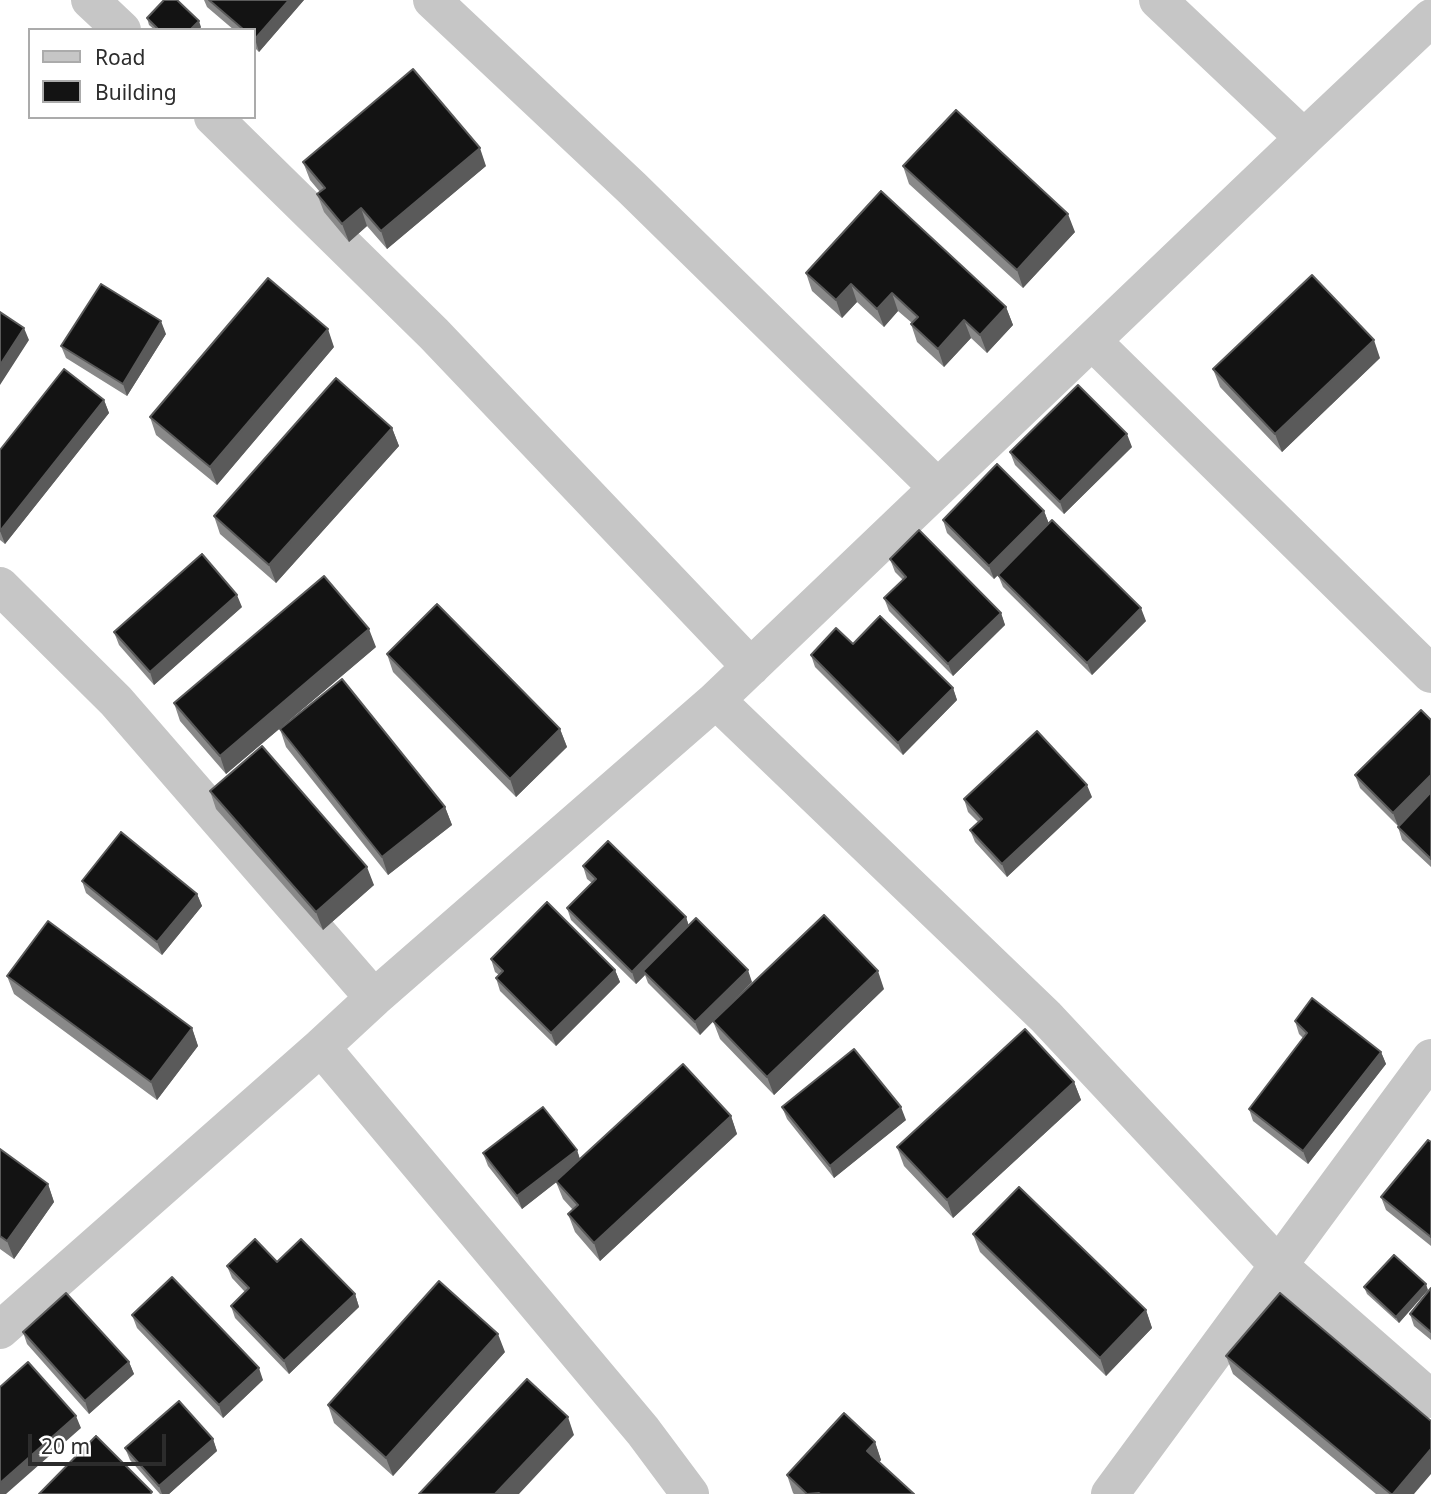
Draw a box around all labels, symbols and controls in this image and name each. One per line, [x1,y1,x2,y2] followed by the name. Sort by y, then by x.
[28,28,256,119] legend
[95,43,145,71] text: Road
[95,78,177,106] text: Building
[32,1420,170,1464] scale bar
[41,1432,90,1460] text: 20 m

